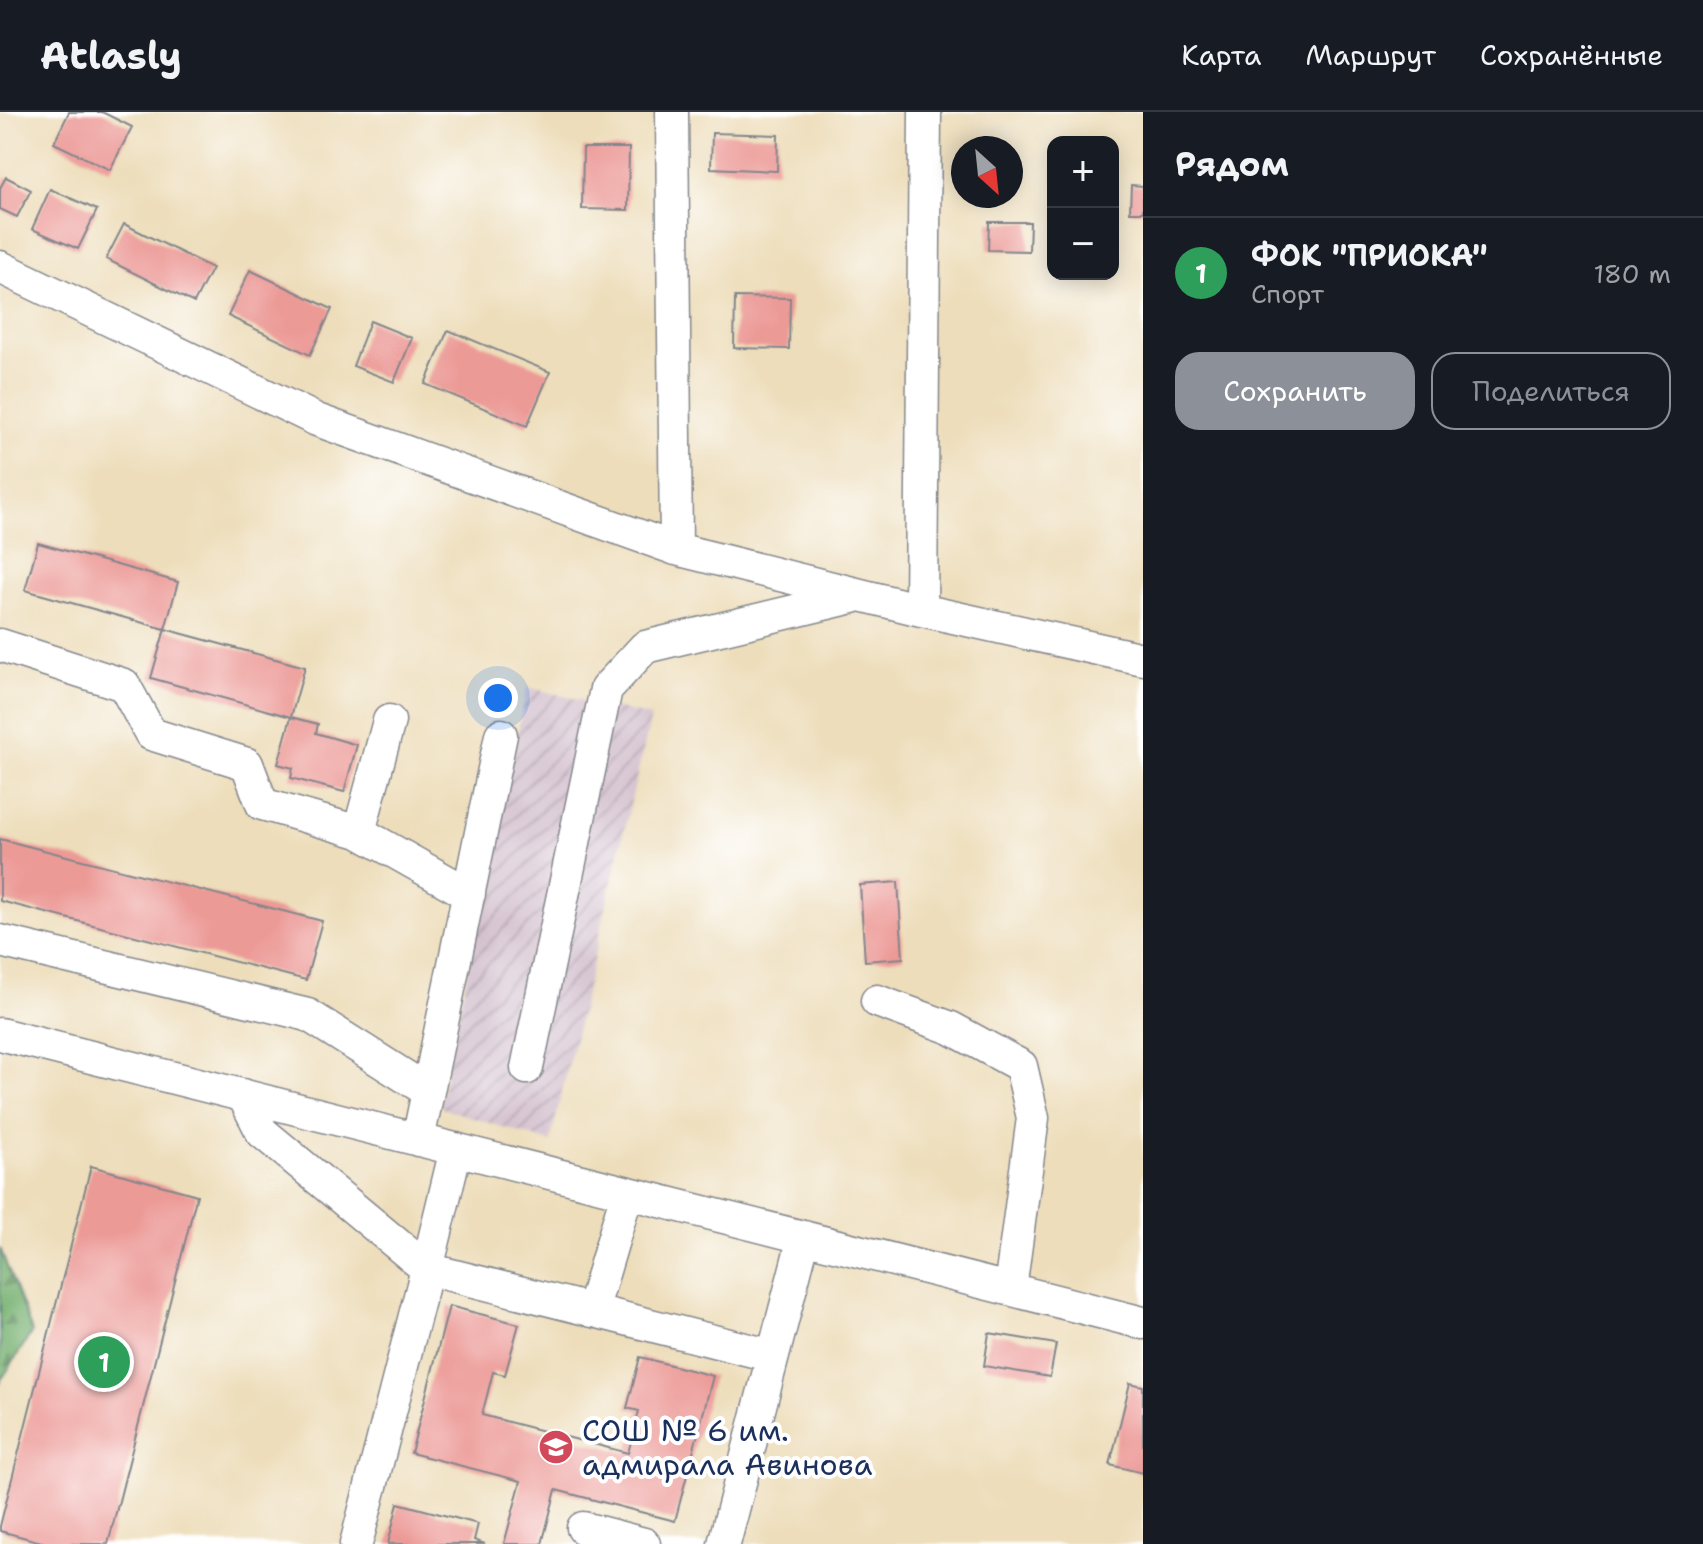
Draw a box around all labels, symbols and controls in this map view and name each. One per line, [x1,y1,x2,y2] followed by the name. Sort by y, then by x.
[40,30,182,81] text: Atlasly
[1181,36,1261,74] text: Карта
[1305,36,1436,74] text: Маршрут
[1480,36,1663,74] text: Сохранённые
[951,136,1023,208] north arrow
[1047,136,1119,280] map controls
[1047,136,1119,208] button: +
[1175,141,1289,187] text: Рядом
[1047,208,1119,280] button: −
[1251,235,1488,276] text: ФОК "ПРИОКА"
[1195,256,1207,291] text: 1
[1593,256,1671,291] text: 180 m
[1251,276,1324,311] text: Спорт
[1175,352,1415,430] button: Сохранить
[1431,352,1671,430] button: Поделиться
[478,678,518,718] your location
[78,1332,130,1392] pin: 1
[582,1410,873,1485] place label: СОШ № 6 им. адмирала Авинова
[537,1428,575,1466] school or university icon: СОШ № 6 им. адмирала Авинова

